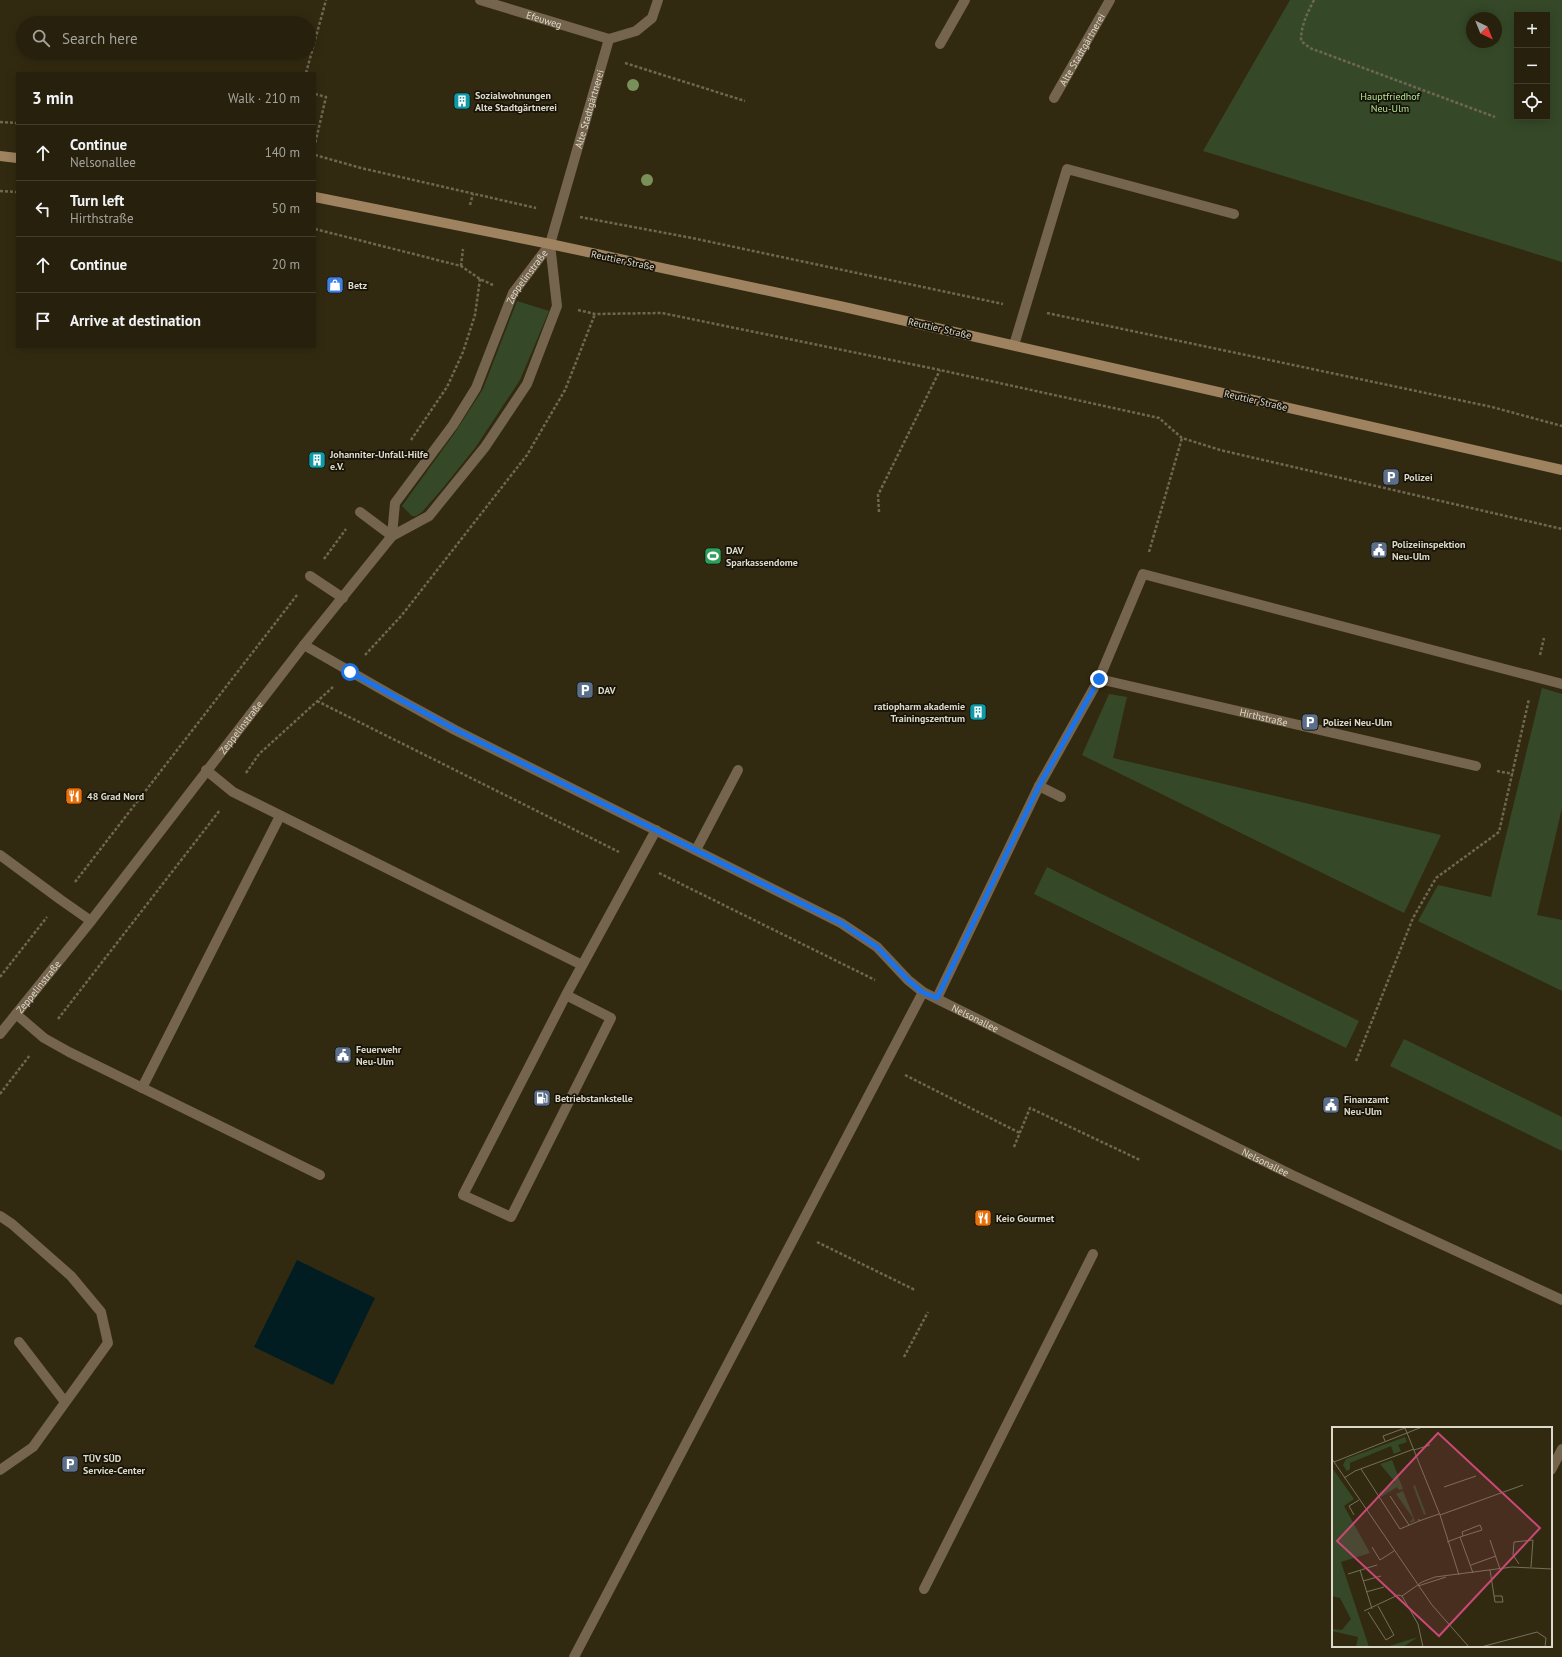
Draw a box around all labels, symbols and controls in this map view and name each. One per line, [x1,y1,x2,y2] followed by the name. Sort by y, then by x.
[525,8,563,31] street label: Efeuweg
[1056,11,1108,88] street label: Alte Stadtgärtnerei
[1466,12,1502,48] north arrow
[1514,12,1550,120] map controls
[1514,12,1550,48] button: +
[16,16,316,60] search box
[30,27,52,49] icon: search
[62,29,138,48] text: Search here
[1514,48,1550,84] button: −
[572,68,607,150] street label: Alte Stadtgärtnerei
[1514,84,1550,120] button: locate
[32,87,73,109] text: 3 min
[475,89,557,114] place label: Sozialwohnungen Alte Stadtgärtnerei
[228,90,300,107] text: Walk · 210 m
[1360,90,1421,115] park label: Hauptfriedhof Neu-Ulm
[452,91,472,111] building icon: Sozialwohnungen Alte Stadtgärtnerei
[70,135,127,154] text: Continue
[32,142,54,164] icon: ahead
[265,144,300,161] text: 140 m
[70,154,136,171] text: Nelsonallee
[70,191,124,210] text: Turn left
[32,198,54,220] icon: left
[272,200,300,217] text: 50 m
[70,210,134,227] text: Hirthstraße
[503,247,551,306] street label: Zeppelinstraße
[590,247,656,274] street label: Reuttier Straße
[32,254,54,276] icon: ahead
[70,255,127,274] text: Continue
[272,256,300,273] text: 20 m
[325,275,345,295] shop icon: Betz
[348,279,367,292] place label: Betz
[32,310,54,332] icon: arrive
[70,311,201,330] text: Arrive at destination
[907,315,973,342] street label: Reuttier Straße
[1223,387,1289,414] street label: Reuttier Straße
[329,448,428,473] place label: Johanniter-Unfall-Hilfe e.V.
[307,450,327,470] building icon: Johanniter-Unfall-Hilfe e.V.
[1381,467,1401,487] parking icon: Polizei
[1404,471,1433,484] place label: Polizei
[1392,538,1465,563] place label: Polizeiinspektion Neu-Ulm
[1369,540,1389,560] public building icon: Polizeiinspektion Neu-Ulm
[726,544,798,569] place label: DAV Sparkassendome
[703,546,723,566] sports icon: DAV Sparkassendome
[341,663,359,681] route start
[1090,670,1108,688] route end
[575,680,595,700] parking icon: DAV
[598,684,617,697] place label: DAV
[216,698,266,757] street label: Zeppelinstraße
[874,700,965,725] place label: ratiopharm akademie Trainingszentrum
[968,702,988,722] building icon: ratiopharm akademie Trainingszentrum
[1238,706,1289,729] street label: Hirthstraße
[1300,712,1320,732] parking icon: Polizei Neu-Ulm
[1323,716,1392,729] place label: Polizei Neu-Ulm
[64,786,84,806] restaurant icon: 48 Grad Nord
[87,790,144,803] place label: 48 Grad Nord
[13,958,64,1016] street label: Zeppelinstraße
[949,1001,1001,1035] street label: Nelsonallee
[356,1043,402,1068] place label: Feuerwehr Neu-Ulm
[333,1045,353,1065] public building icon: Feuerwehr Neu-Ulm
[532,1088,552,1108] fuel station icon: Betriebstankstelle
[555,1092,633,1105] place label: Betriebstankstelle
[1344,1093,1389,1118] place label: Finanzamt Neu-Ulm
[1321,1095,1341,1115] public building icon: Finanzamt Neu-Ulm
[1240,1145,1291,1179] street label: Nelsonallee
[973,1208,993,1228] restaurant icon: Keio Gourmet
[996,1212,1055,1225] place label: Keio Gourmet
[1332,1427,1552,1647] inset map
[83,1452,145,1477] place label: TÜV SÜD Service-Center
[60,1454,80,1474] parking icon: TÜV SÜD Service-Center

